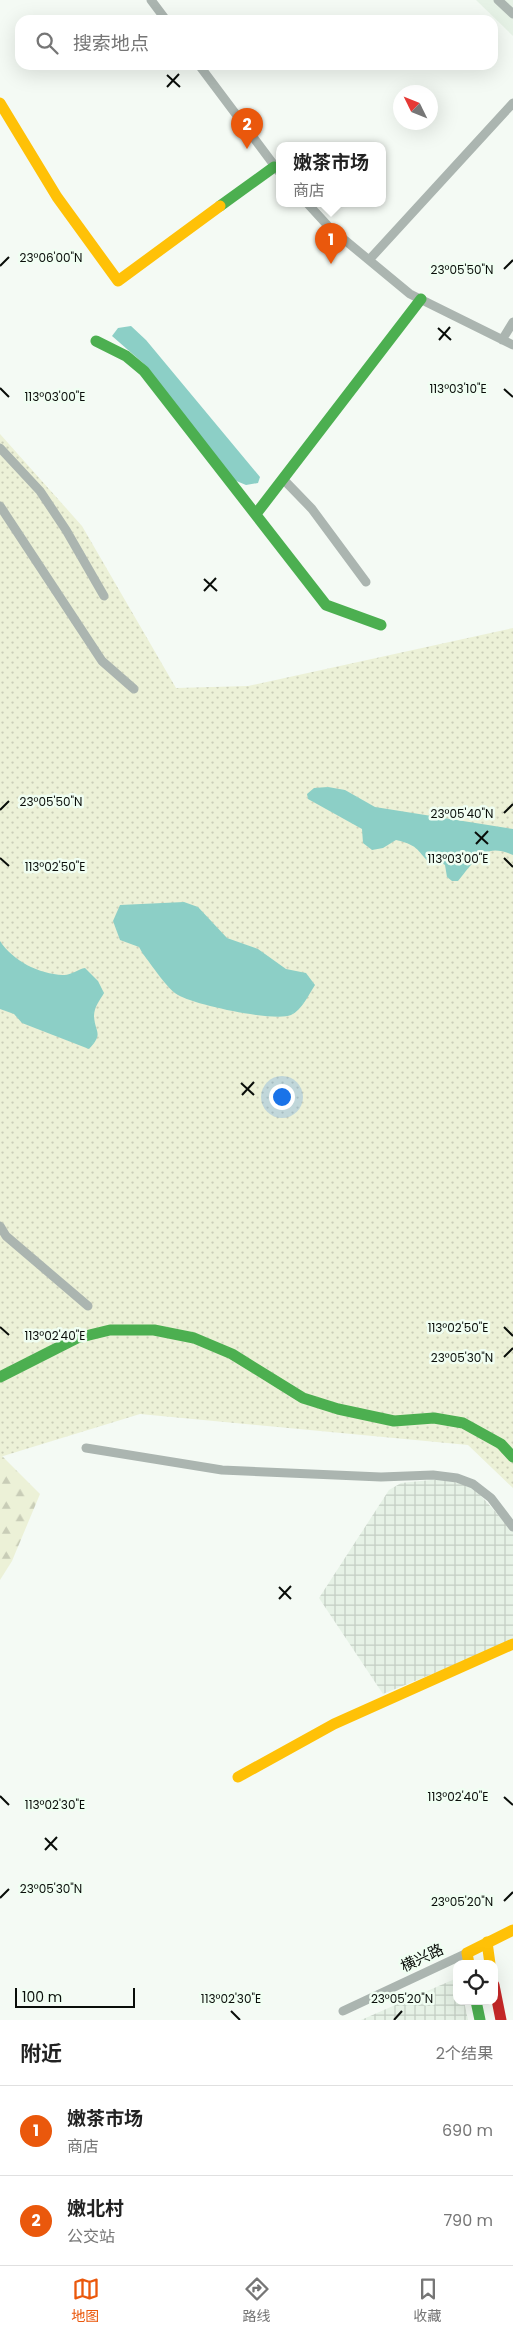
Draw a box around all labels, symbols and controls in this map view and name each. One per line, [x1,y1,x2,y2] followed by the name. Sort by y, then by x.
[15,15,498,70] search box
[33,29,61,57] icon: search
[73,30,149,57] text: 搜索地点
[393,85,438,130] north arrow
[231,108,263,149] pin: 2
[276,142,386,207] popup
[293,149,369,176] text: 嫩茶市场
[293,179,325,202] text: 商店
[315,223,347,264] pin: 1
[20,249,82,266] text: 23°06'00"N
[431,261,493,278] text: 23°05'50"N
[429,380,487,397] text: 113°03'10"E
[25,388,85,405] text: 113°03'00"E
[20,793,82,810] text: 23°05'50"N
[431,805,493,822] text: 23°05'40"N
[428,850,488,867] text: 113°03'00"E
[25,858,85,875] text: 113°02'50"E
[269,1084,295,1110] your location
[428,1319,488,1336] text: 113°02'50"E
[25,1327,85,1344] text: 113°02'40"E
[431,1349,493,1366] text: 23°05'30"N
[428,1788,488,1805] text: 113°02'40"E
[25,1796,85,1813] text: 113°02'30"E
[20,1880,82,1897] text: 23°05'30"N
[431,1893,493,1910] text: 23°05'20"N
[397,1939,447,1977] street label: 横兴路
[453,1960,498,2005] map controls
[453,1960,498,2005] button: locate
[15,1985,135,2008] scale bar
[22,1987,62,2007] text: 100 m
[201,1990,261,2007] text: 113°02'30"E
[371,1990,433,2007] text: 23°05'20"N
[20,2039,62,2068] text: 附近
[436,2042,493,2065] text: 2个结果
[67,2105,143,2132] text: 嫩茶市场
[33,2119,39,2142] text: 1
[442,2119,493,2142] text: 690 m
[67,2135,99,2158] text: 商店
[67,2195,124,2222] text: 嫩北村
[31,2209,41,2232] text: 2
[443,2209,493,2232] text: 790 m
[67,2225,115,2248] text: 公交站
[72,2275,100,2327] tab: 地图
[243,2275,271,2327] tab: 路线
[414,2275,442,2327] tab: 收藏

